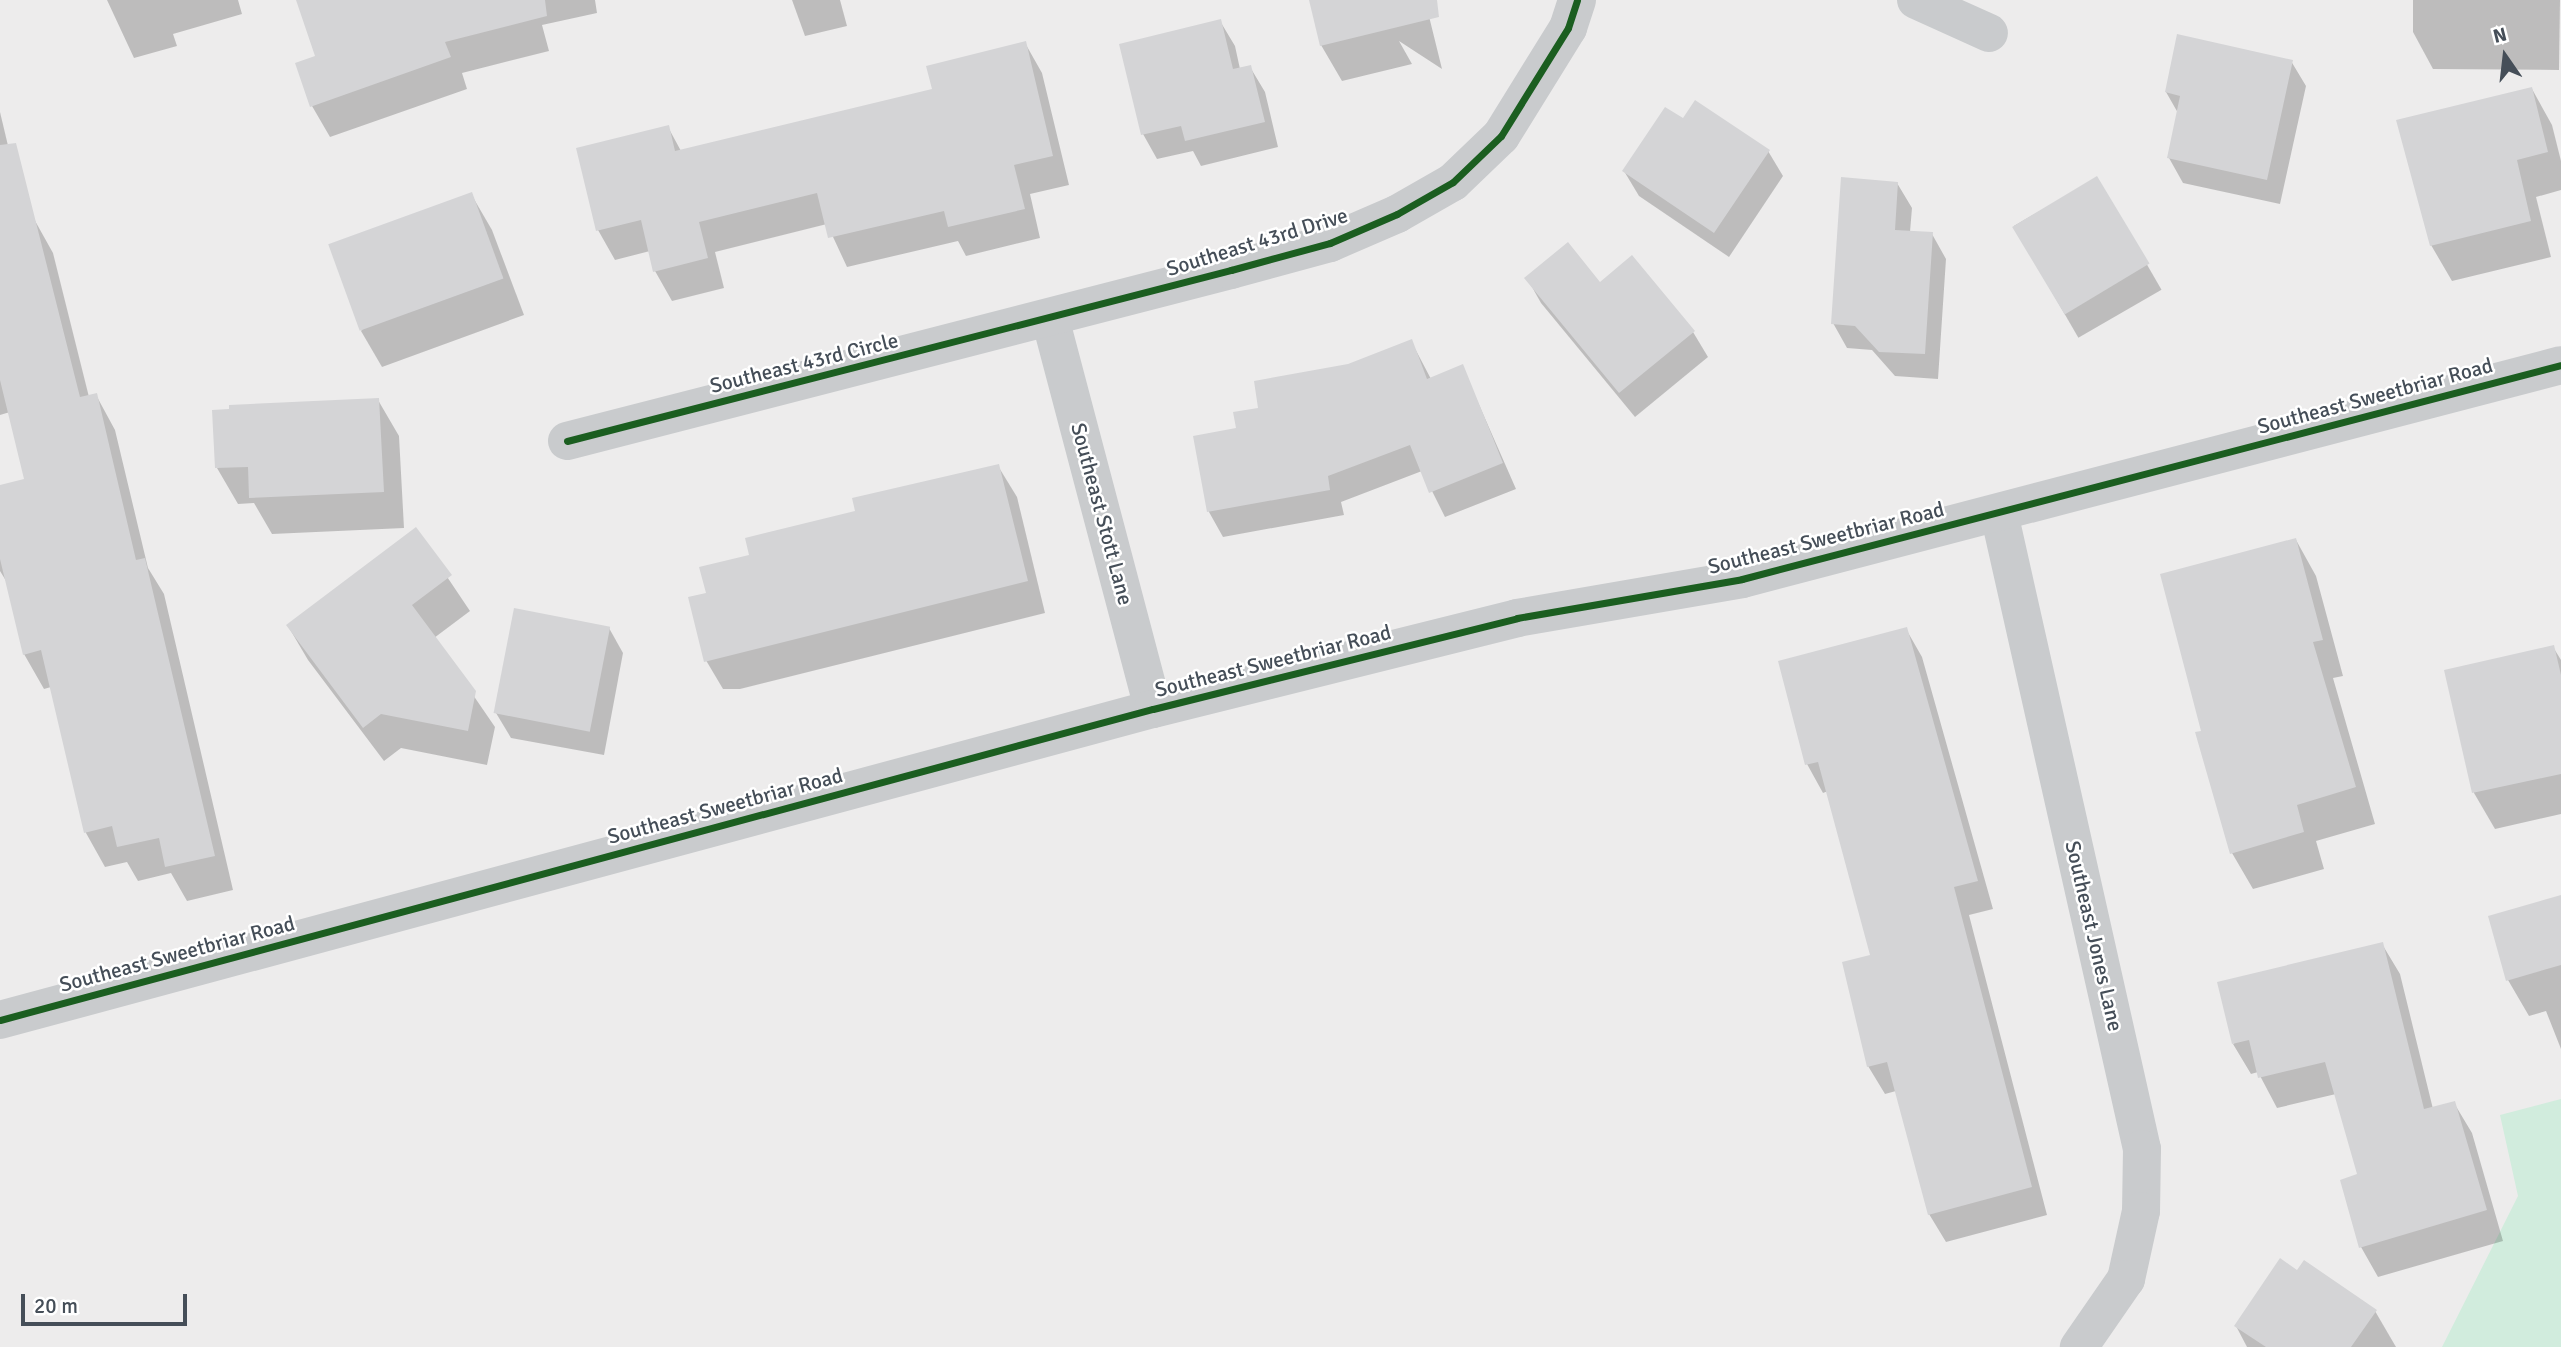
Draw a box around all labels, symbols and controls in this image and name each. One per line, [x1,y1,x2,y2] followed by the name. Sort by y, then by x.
[2470,21,2540,91] north arrow
[2491,22,2509,49] text: N
[1163,202,1351,282] street label: Southeast 43rd Drive
[707,327,901,399] street label: Southeast 43rd Circle
[2255,352,2495,440] street label: Southeast Sweetbriar Road
[1066,420,1138,608] street label: Southeast Stott Lane
[1705,496,1947,580] street label: Southeast Sweetbriar Road
[1152,619,1394,703] street label: Southeast Sweetbriar Road
[605,762,845,850] street label: Southeast Sweetbriar Road
[2060,838,2128,1034] street label: Southeast Jones Lane
[57,910,297,998] street label: Southeast Sweetbriar Road
[24,1280,191,1324] scale bar
[34,1293,78,1319] text: 20 m

